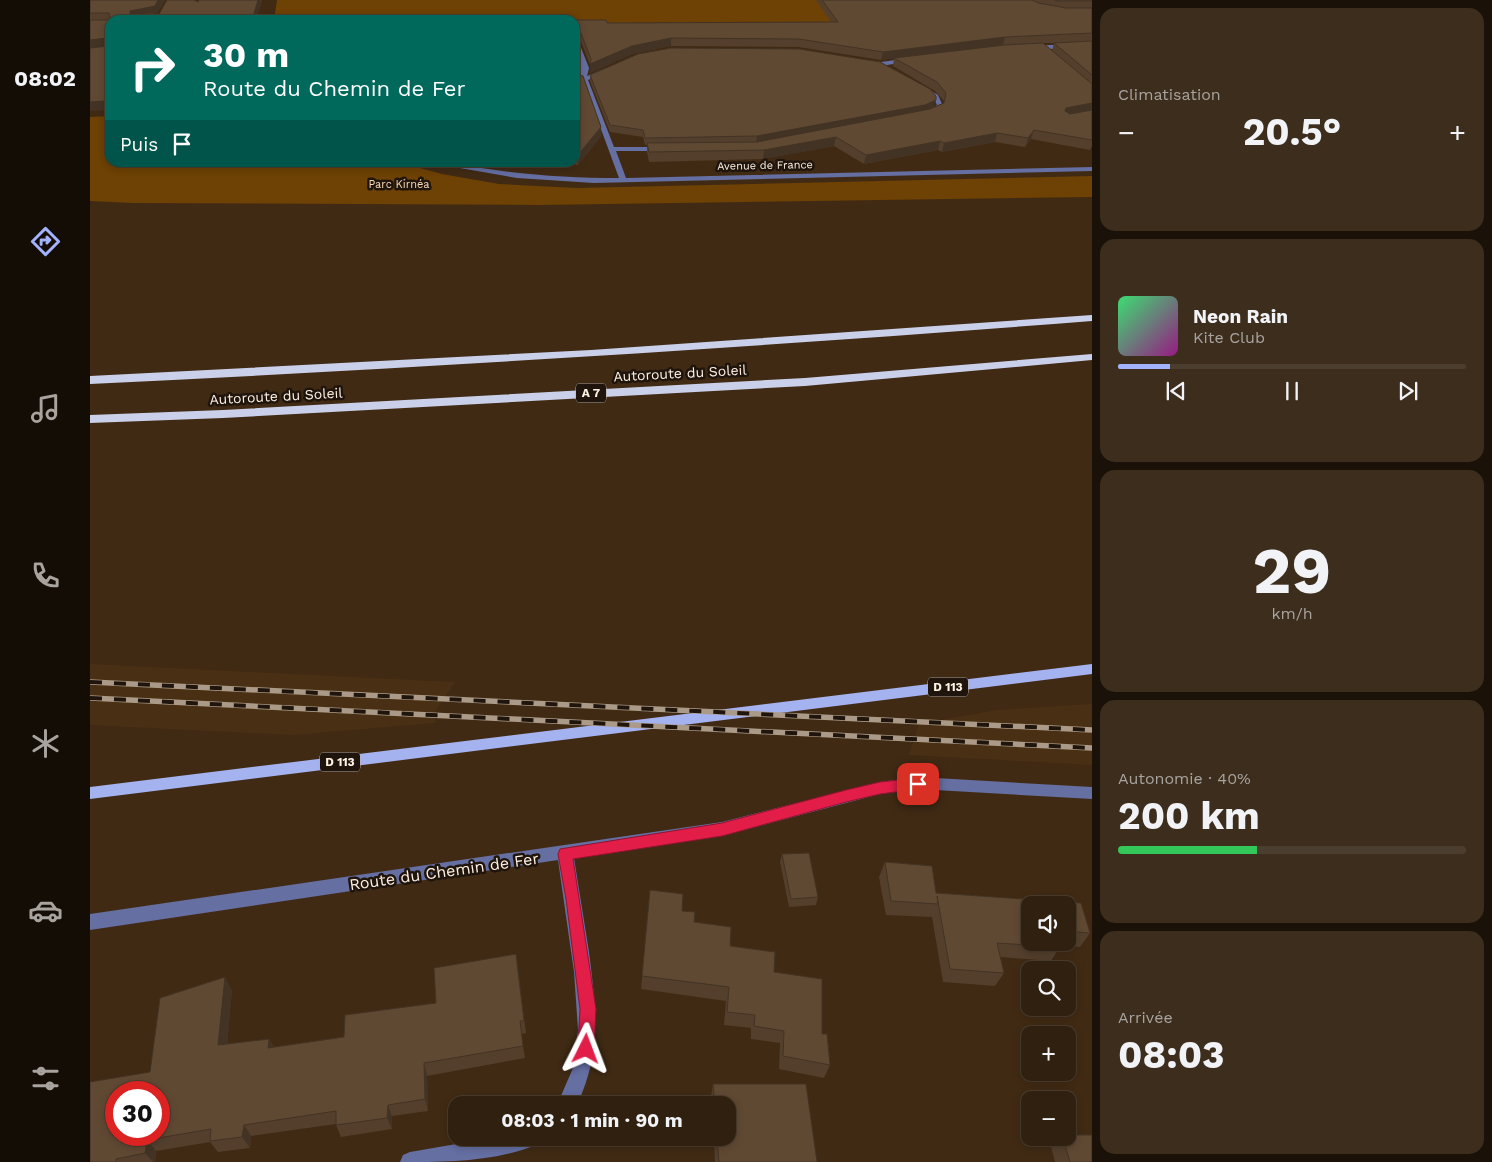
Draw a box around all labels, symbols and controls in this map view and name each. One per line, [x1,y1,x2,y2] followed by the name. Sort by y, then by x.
[203,34,289,76] text: 30 m
[120,35,185,100] icon: right
[14,66,76,91] text: 08:02
[203,76,466,101] text: Route du Chemin de Fer
[1118,85,1221,104] text: Climatisation
[1243,110,1341,154] text: 20.5°
[1118,116,1135,149] text: −
[1449,116,1466,149] text: +
[168,130,196,158] icon: arrive
[120,133,158,156] text: Puis
[717,158,813,173] street label: Avenue de France
[368,178,430,191] park label: Parc Kirnéa
[28,224,63,259] icon: directions
[1193,305,1288,328] text: Neon Rain
[1193,328,1265,347] text: Kite Club
[613,361,748,384] street label: Autoroute du Soleil
[1162,377,1190,405] icon: previous
[1278,377,1306,405] icon: pause
[1394,377,1422,405] icon: next
[576,383,606,402] road number: A 7
[209,384,344,407] street label: Autoroute du Soleil
[28,391,63,426] icon: music
[1253,533,1331,609] text: 29
[28,558,63,593] icon: phone
[1271,604,1313,623] text: km/h
[928,678,968,696] road number: D 113
[28,726,63,761] icon: climate
[320,752,360,772] road number: D 113
[897,763,939,805] pin
[1118,769,1251,788] text: Autonomie · 40%
[904,770,932,798] icon: arrive
[1118,794,1260,838] text: 200 km
[348,849,540,894] street label: Route du Chemin de Fer
[28,893,63,928] icon: car
[1021,896,1076,1146] map controls
[1021,896,1076,951] button: sound
[1021,961,1076,1016] button: search
[1118,1008,1173,1027] text: Arrivée
[559,1022,611,1074] position arrow
[1021,1026,1076,1081] button: +
[1118,1033,1224,1077] text: 08:03
[28,1061,63,1096] icon: filters
[105,1081,170,1146] speed limit sign: 30
[1021,1091,1076,1146] button: −
[501,1109,683,1132] text: 08:03 · 1 min · 90 m

